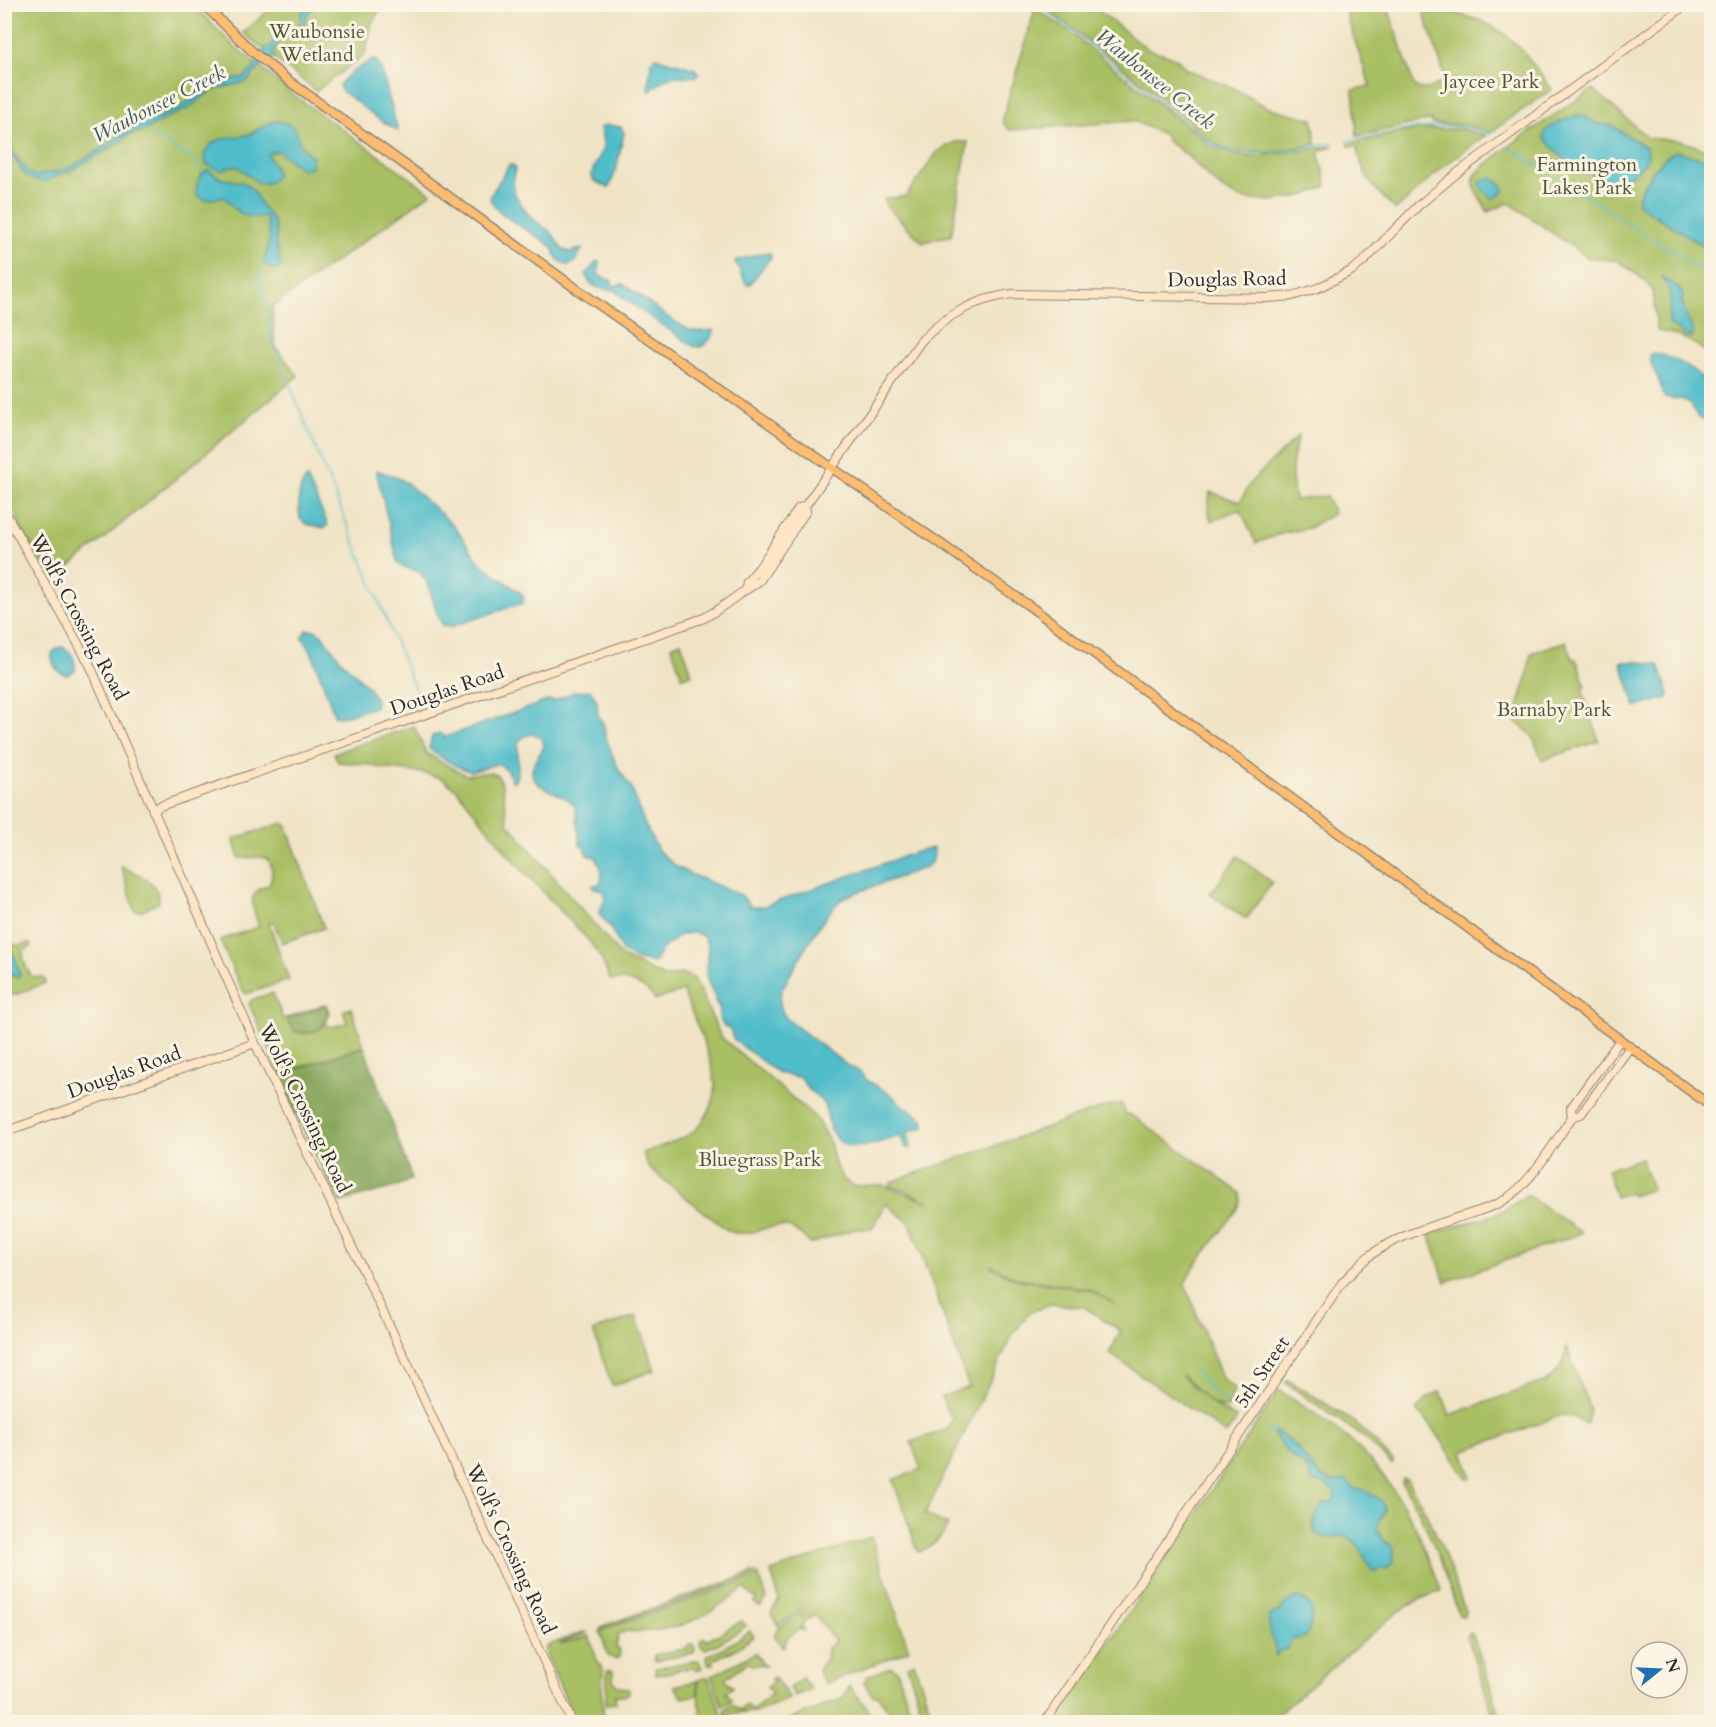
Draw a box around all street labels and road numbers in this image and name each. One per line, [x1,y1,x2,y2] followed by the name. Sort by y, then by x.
[1167,264,1287,294] street label: Douglas Road
[23,528,135,705] street label: Wolf's Crossing Road
[386,658,508,722] street label: Douglas Road
[252,1018,358,1197] street label: Wolf's Crossing Road
[63,1039,185,1105] street label: Douglas Road
[1228,1330,1296,1413] street label: 5th Street
[459,1459,562,1639] street label: Wolf's Crossing Road

